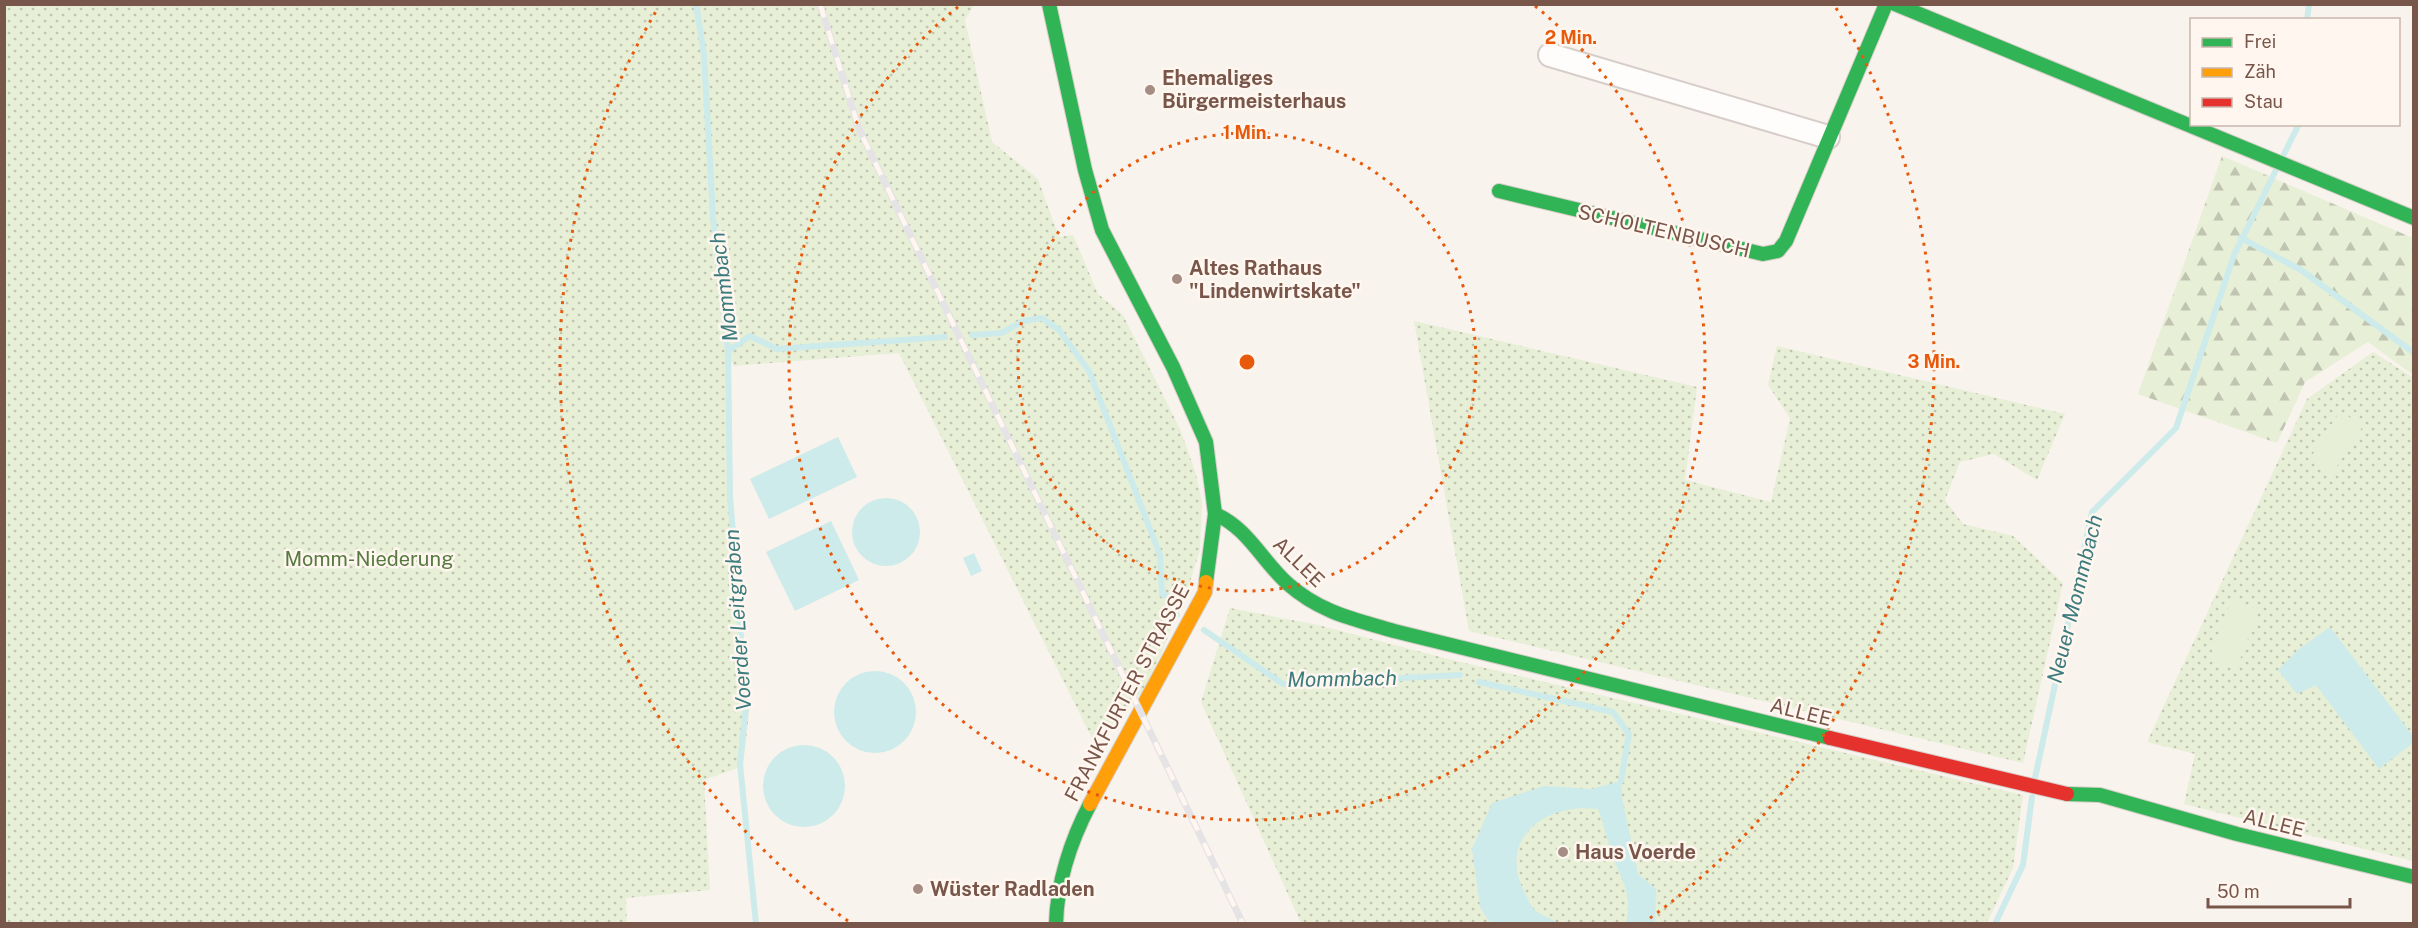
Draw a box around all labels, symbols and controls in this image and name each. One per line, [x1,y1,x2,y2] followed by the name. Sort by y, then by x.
[2190,18,2400,126] legend
[1545,27,1597,48] text: 2 Min.
[2244,31,2276,52] text: Frei
[2244,61,2276,82] text: Zäh
[1162,66,1346,113] place label: Ehemaliges Bürgermeisterhaus
[1143,83,1157,97] marker: Ehemaliges Bürgermeisterhaus
[2244,91,2283,112] text: Stau
[1223,122,1271,143] text: 1 Min.
[1576,200,1752,262] street label: SCHOLTENBUSCH
[704,231,743,343] water label: Mommbach
[1189,256,1361,303] place label: Altes Rathaus "Lindenwirtskate"
[1170,272,1184,286] marker: Altes Rathaus "Lindenwirtskate"
[1908,351,1960,372] text: 3 Min.
[1237,352,1257,372] centre of rings
[2041,512,2108,686] water label: Neuer Mommbach
[719,528,756,712] water label: Voerder Leitgraben
[1268,532,1330,592] street label: ALLEE
[284,547,454,571] park label: Momm-Niederung
[1060,580,1194,806] street label: FRANKFURTER STRASSE
[1287,665,1397,692] water label: Mommbach
[1768,693,1834,731] street label: ALLEE
[2241,804,2307,842] street label: ALLEE
[1575,840,1696,864] place label: Haus Voerde
[1556,845,1570,859] marker: Haus Voerde
[2208,871,2350,909] scale bar
[930,877,1095,901] place label: Wüster Radladen
[2217,881,2260,902] text: 50 m
[911,882,925,896] marker: Wüster Radladen

